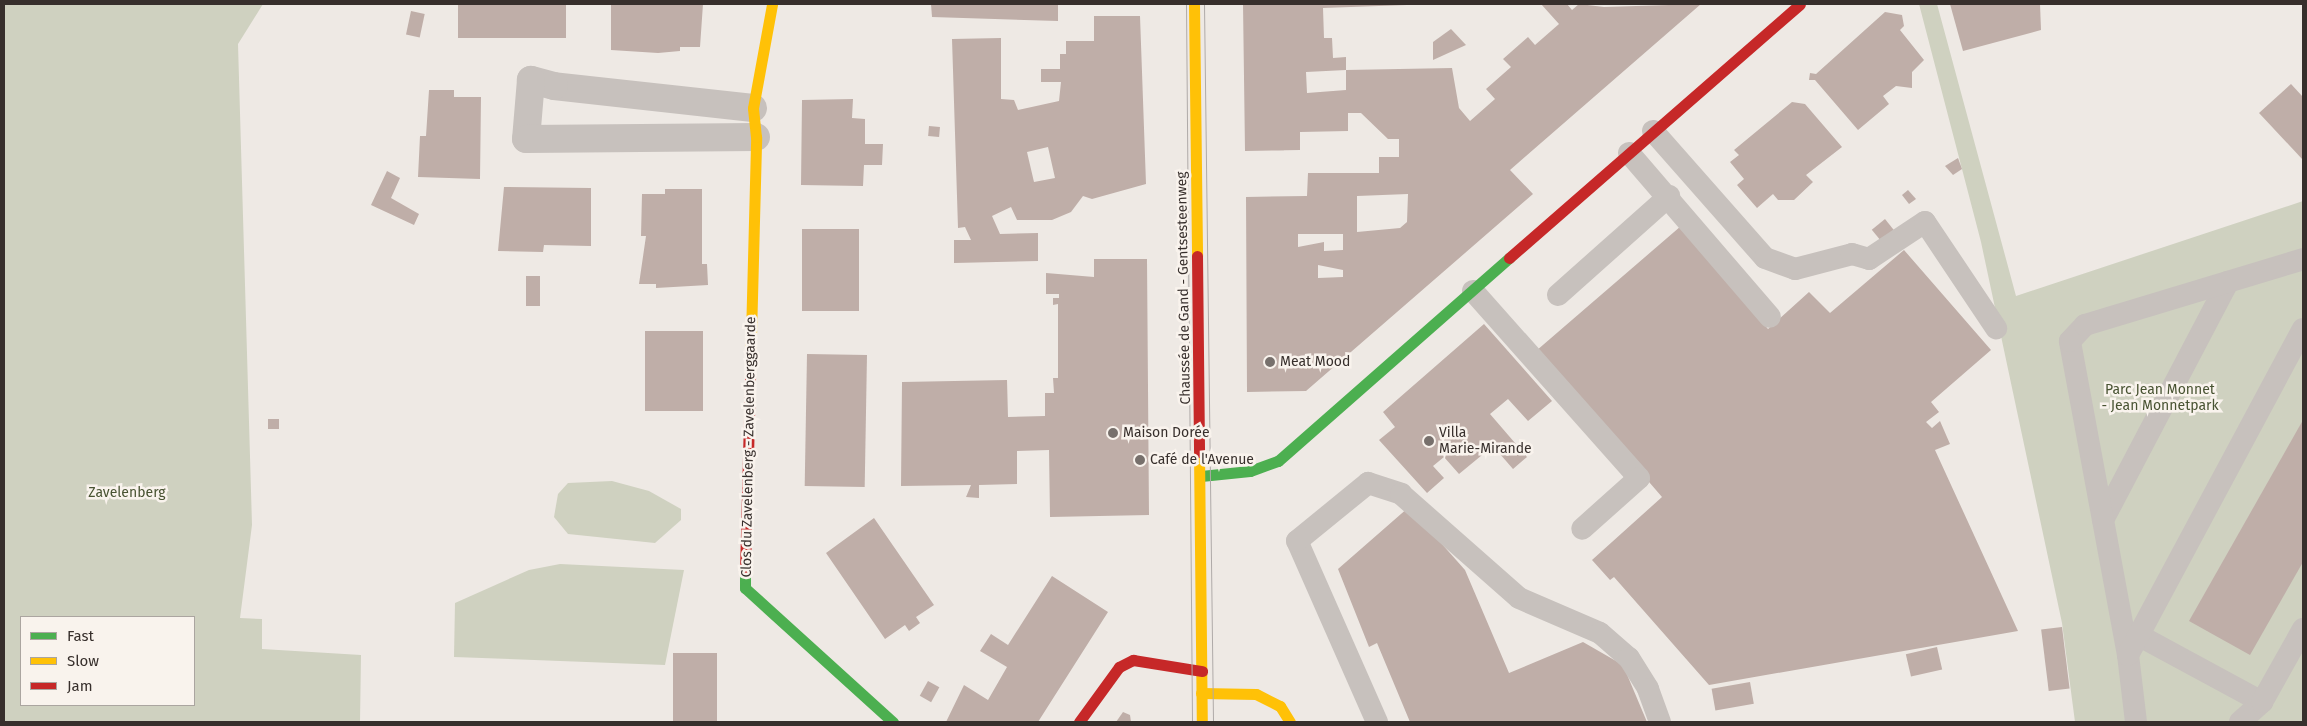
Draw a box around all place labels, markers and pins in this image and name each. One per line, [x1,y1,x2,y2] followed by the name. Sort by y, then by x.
[1280,354,1350,370] place label: Meat Mood
[1264,356,1276,368] marker: Meat Mood
[1123,425,1210,441] place label: Maison Dorée
[1439,425,1532,458] place label: Villa Marie-Mirande
[1107,427,1119,439] marker: Maison Dorée
[1423,435,1435,447] marker: Villa Marie-Mirande
[1150,452,1254,468] place label: Café de l'Avenue
[1134,454,1146,466] marker: Café de l'Avenue

